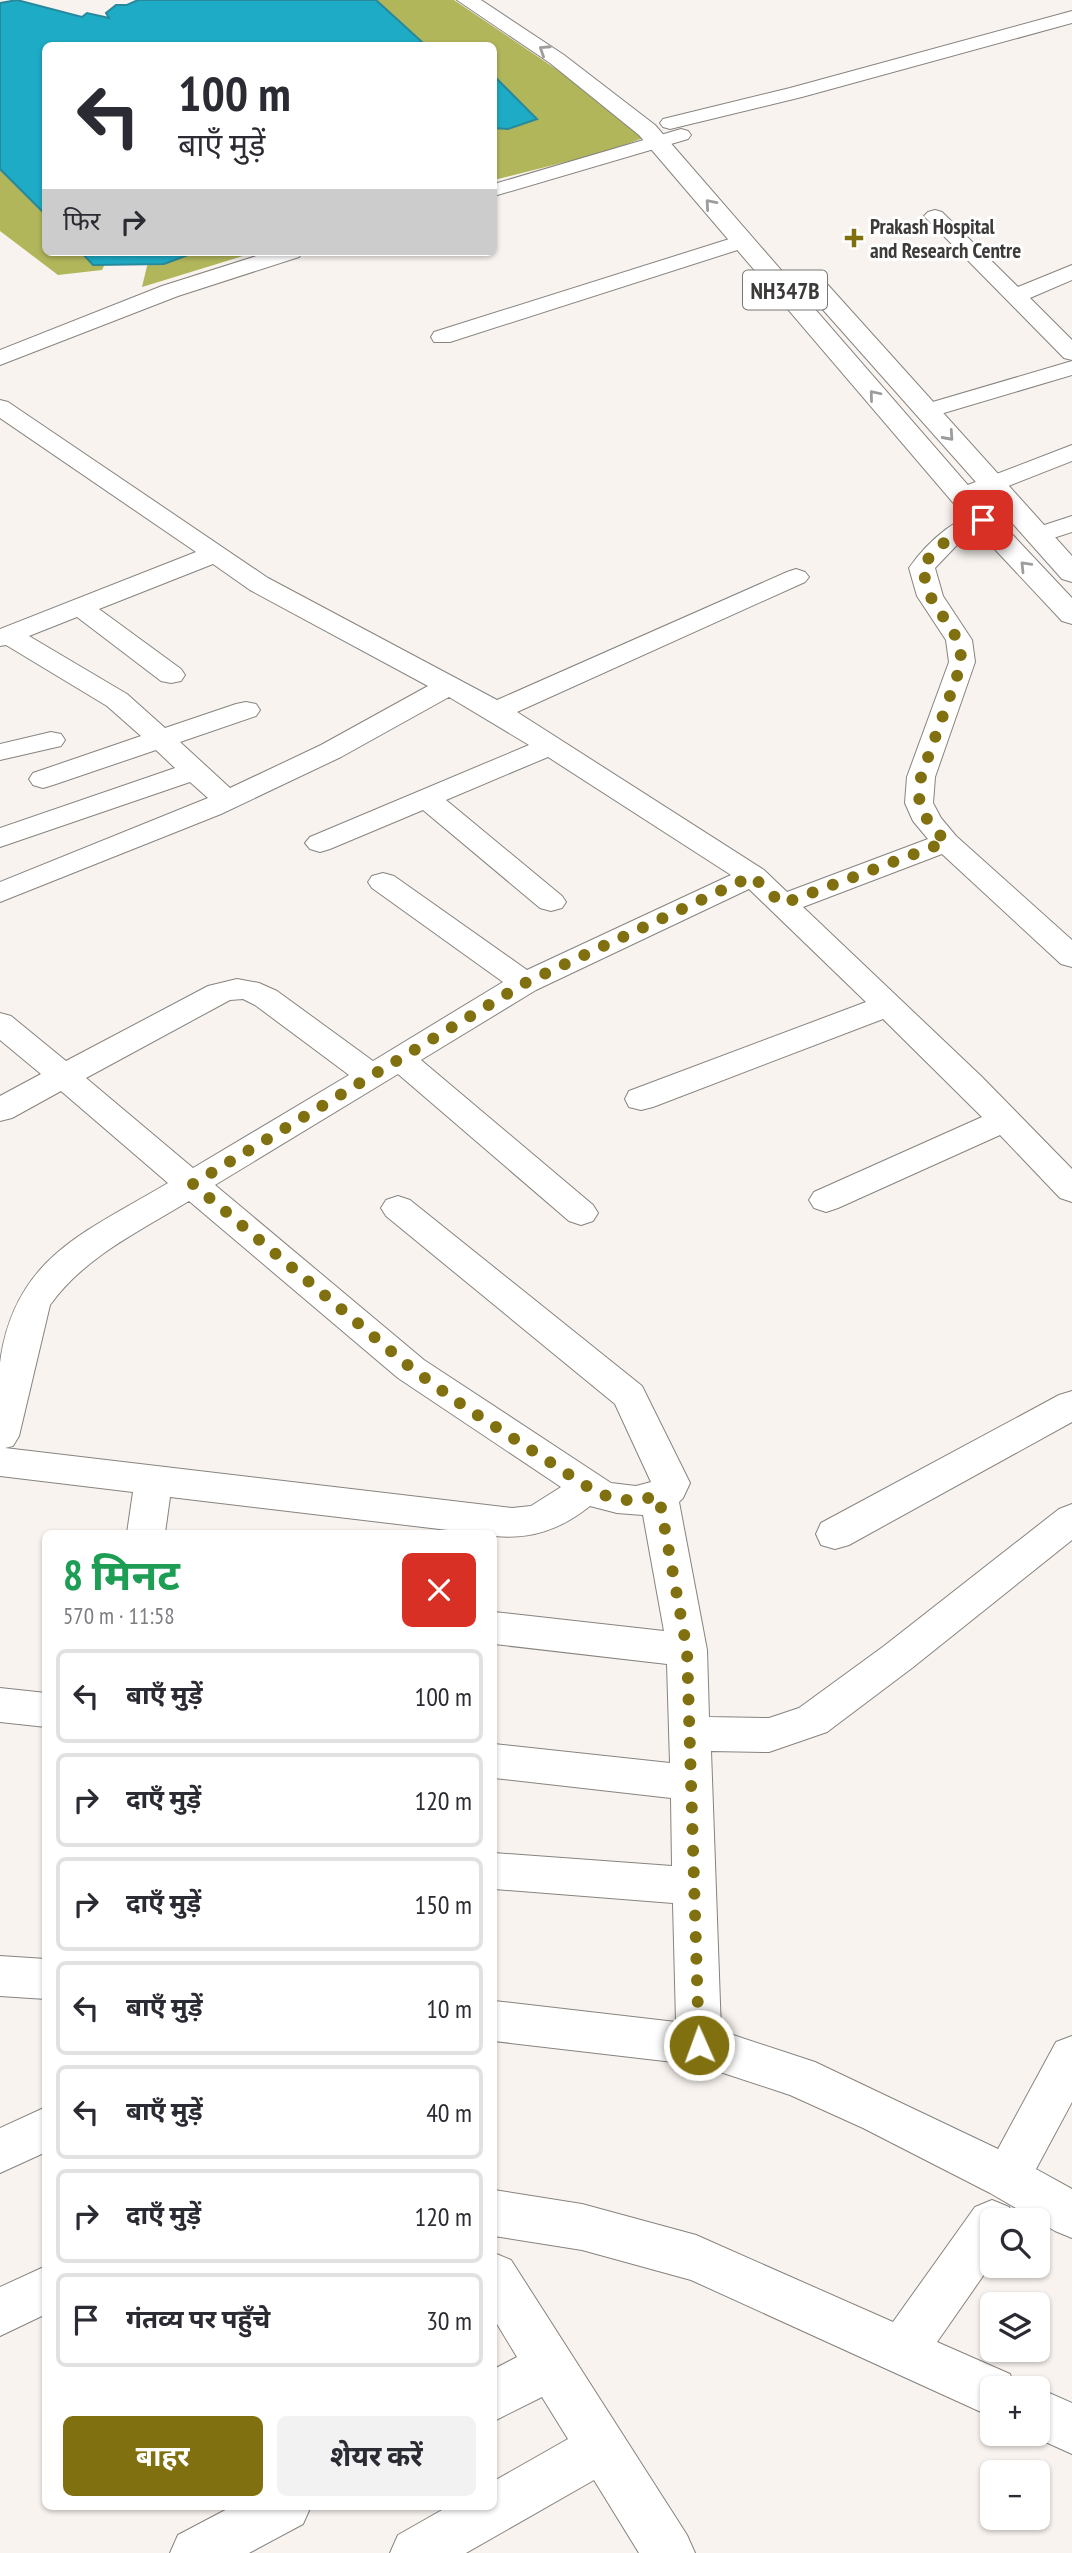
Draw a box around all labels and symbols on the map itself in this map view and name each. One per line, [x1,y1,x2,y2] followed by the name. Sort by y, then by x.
[539,46,552,58] one-way arrow
[706,199,718,212] one-way arrow
[870,213,1021,264] place label: Prakash Hospital and Research Centre
[844,228,864,248] marker: Prakash Hospital and Research Centre
[743,270,827,310] road number: NH347B
[870,390,882,403] one-way arrow
[941,428,953,441] one-way arrow
[953,490,1013,550] pin
[1020,561,1033,574] one-way arrow
[662,2008,736,2082] position arrow

